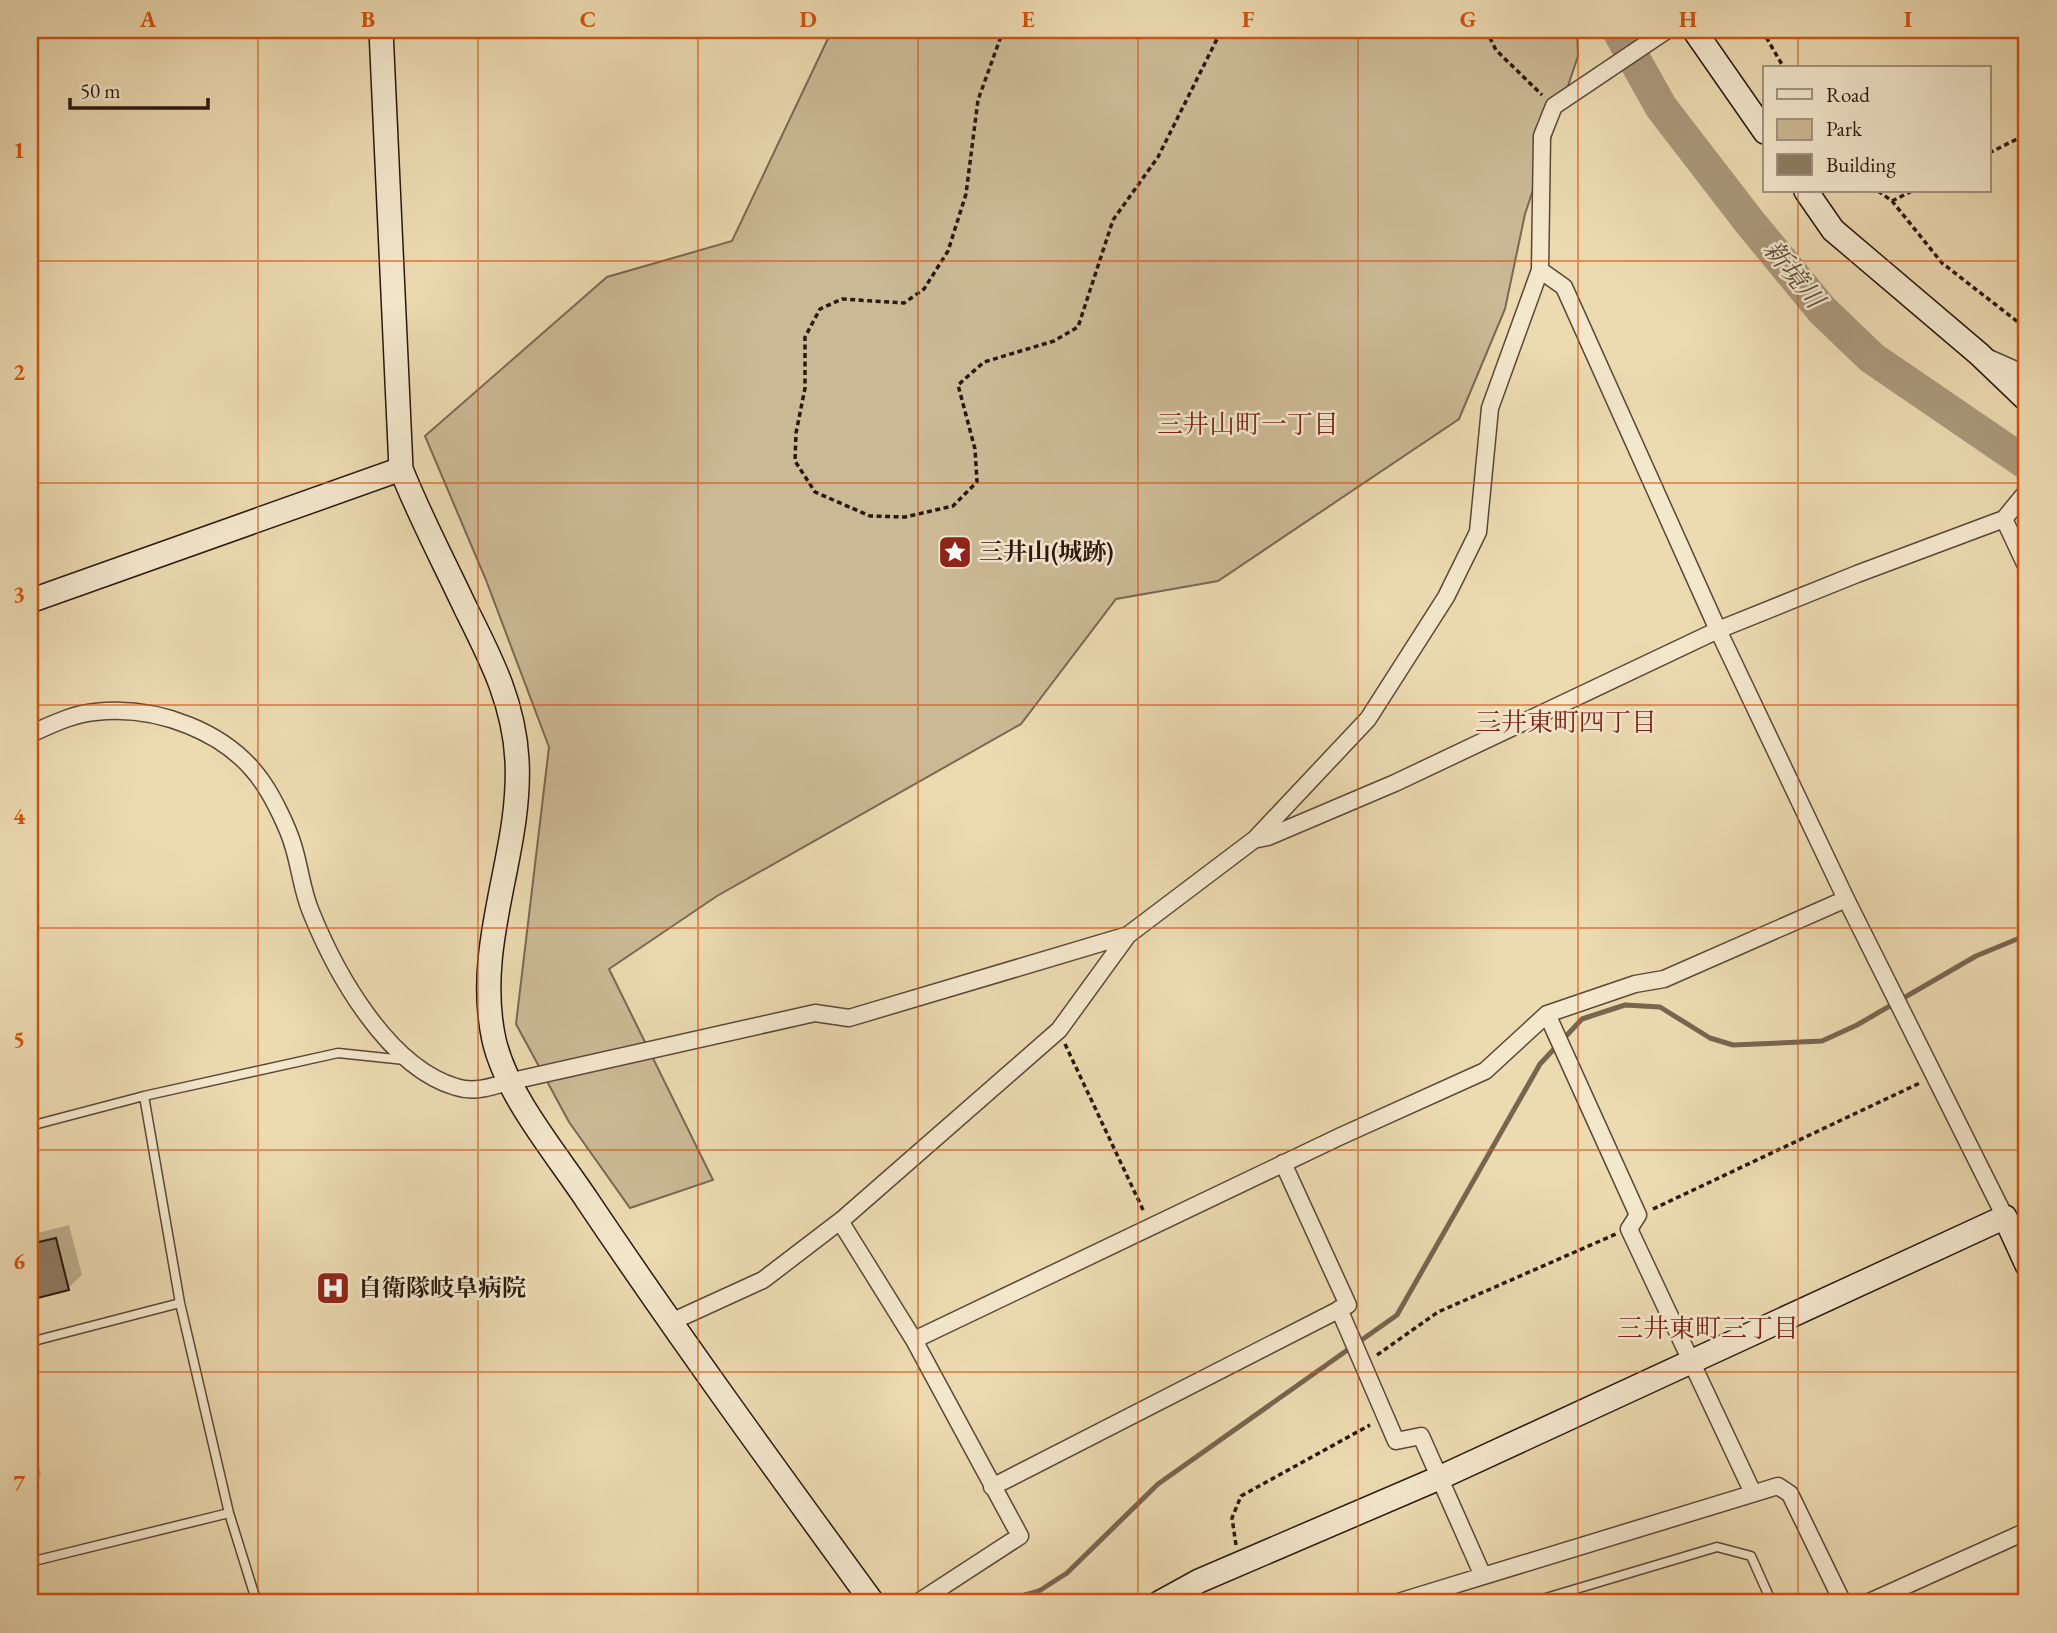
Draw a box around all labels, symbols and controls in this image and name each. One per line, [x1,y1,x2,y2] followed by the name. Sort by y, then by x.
[139,4,157,34] text: A
[361,4,375,34] text: B
[580,4,596,34] text: C
[799,4,817,34] text: D
[1021,4,1035,34] text: E
[1242,4,1255,34] text: F
[1460,4,1476,34] text: G
[1679,4,1697,34] text: H
[1904,4,1912,34] text: I
[70,66,208,110] scale bar
[1763,66,1990,192] legend
[80,77,121,104] text: 50 m
[1826,81,1870,108] text: Road
[1826,115,1863,142] text: Park
[13,135,25,165] text: 1
[1826,151,1896,178] text: Building
[1756,233,1834,317] water label: 新境川
[13,357,25,387] text: 2
[1157,407,1339,441] district label: 三井山町一丁目
[936,533,974,571] place icon: 三井山(城跡)
[979,536,1114,567] place label: 三井山(城跡)
[13,579,25,609] text: 3
[1475,705,1657,739] district label: 三井東町四丁目
[13,801,26,831] text: 4
[13,1024,25,1054] text: 5
[13,1246,25,1276] text: 6
[314,1269,352,1307] hospital icon: 自衛隊岐阜病院
[358,1272,526,1303] place label: 自衛隊岐阜病院
[1617,1311,1799,1345] district label: 三井東町三丁目
[13,1468,26,1498] text: 7

